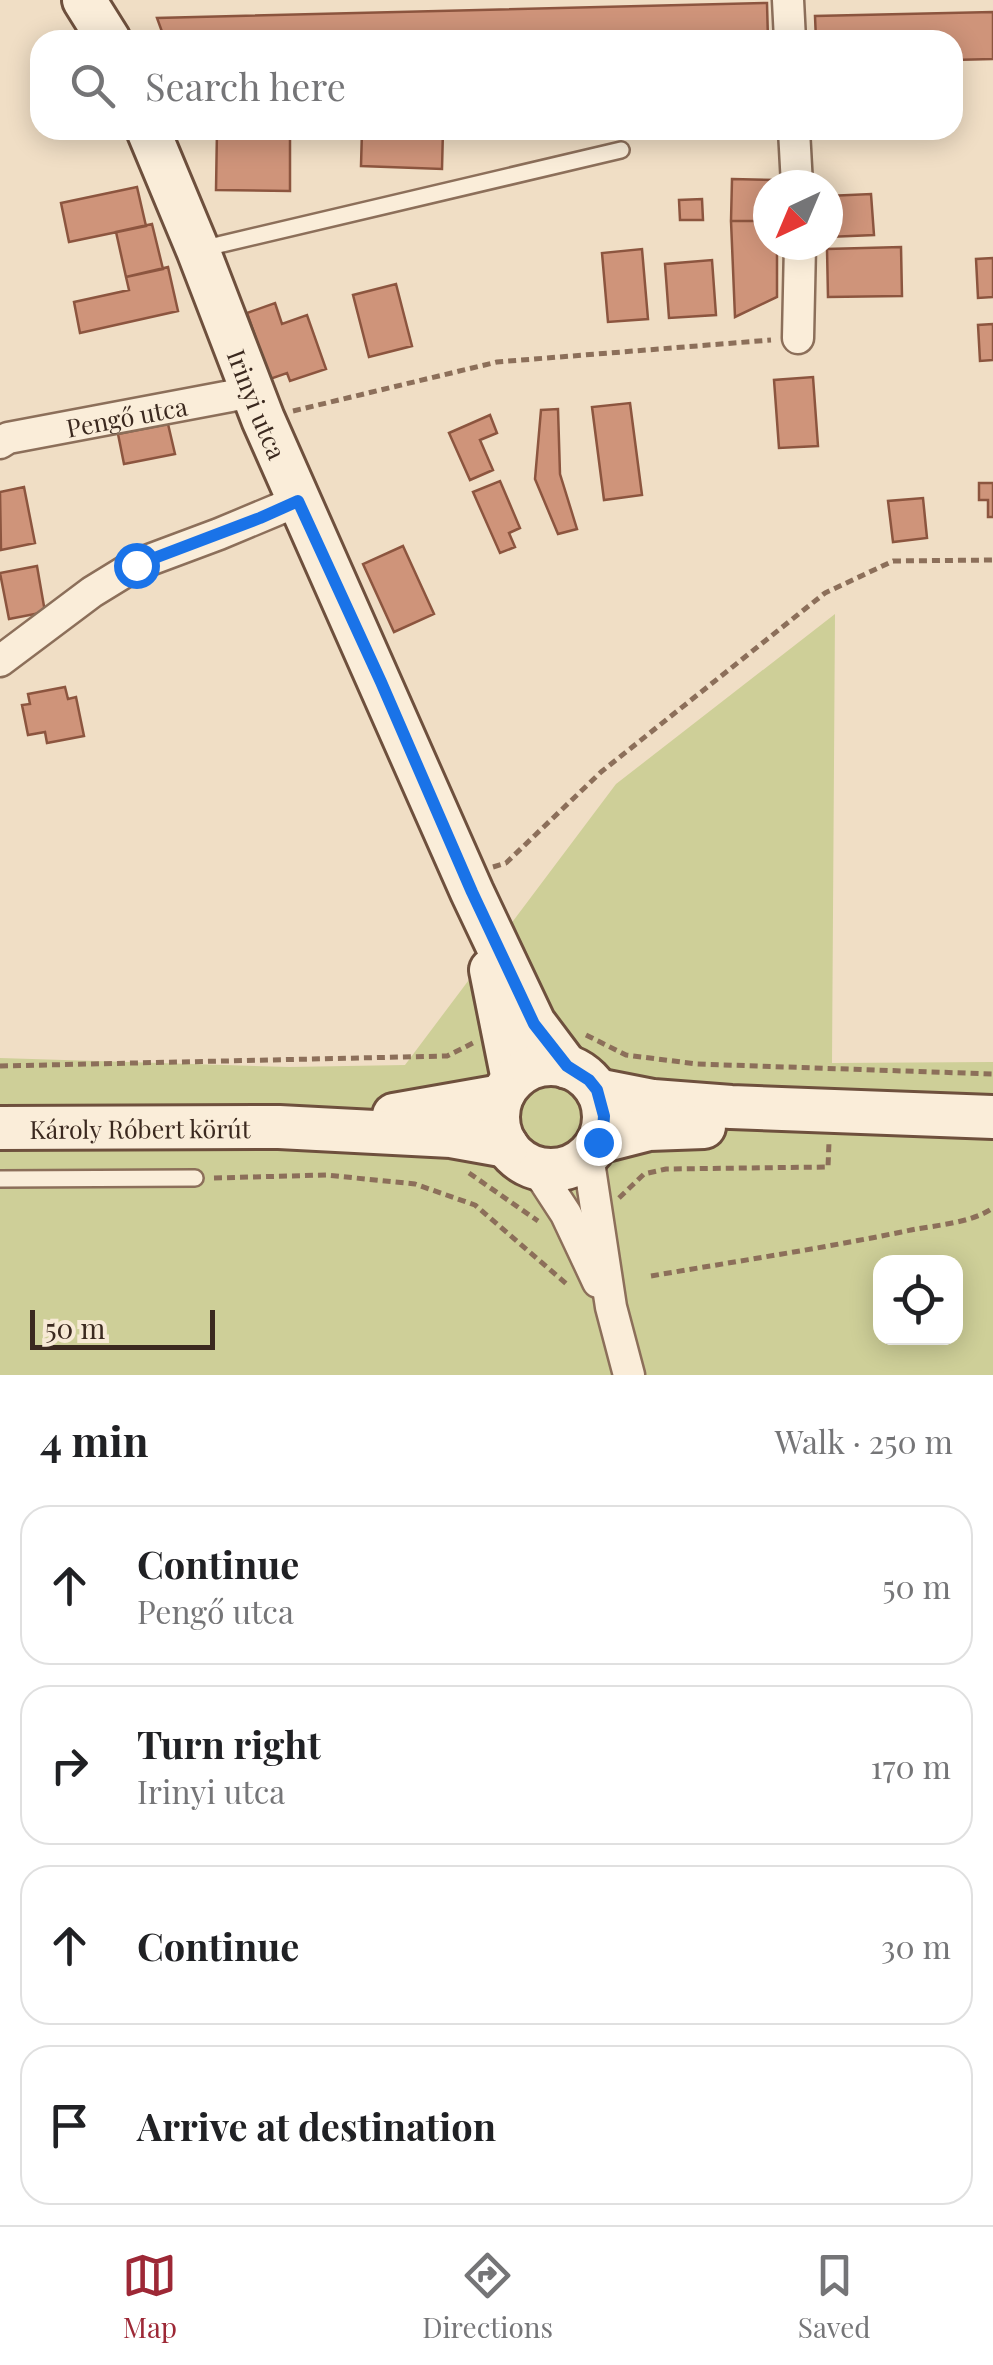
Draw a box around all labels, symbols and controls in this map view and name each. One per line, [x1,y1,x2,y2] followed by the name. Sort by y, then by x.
[30,30,963,140] search box
[65,58,120,113] icon: search
[145,60,346,111] text: Search here
[753,170,843,260] north arrow
[221,344,295,464] street label: Irinyi utca
[63,388,190,443] street label: Pengő utca
[114,543,160,589] route start
[29,1111,252,1144] street label: Károly Róbert körút
[576,1120,622,1166] route end
[873,1255,963,1345] map controls
[873,1255,963,1345] button: locate
[30,1305,215,1350] scale bar
[45,1309,105,1346] text: 50 m
[40,1412,149,1468] text: 4 min
[775,1419,953,1462] text: Walk · 250 m
[137,1538,299,1589] text: Continue
[42,1558,97,1613] icon: ahead
[882,1564,951,1607] text: 50 m
[137,1589,294,1632] text: Pengő utca
[137,1718,321,1769] text: Turn right
[42,1738,97,1793] icon: right
[871,1744,951,1787] text: 170 m
[137,1769,285,1812] text: Irinyi utca
[42,1918,97,1973] icon: ahead
[137,1920,299,1971] text: Continue
[881,1924,951,1967] text: 30 m
[42,2098,97,2153] icon: arrive
[137,2100,496,2151] text: Arrive at destination
[122,2248,177,2345] tab: Map
[422,2248,553,2345] tab: Directions
[798,2248,871,2345] tab: Saved

